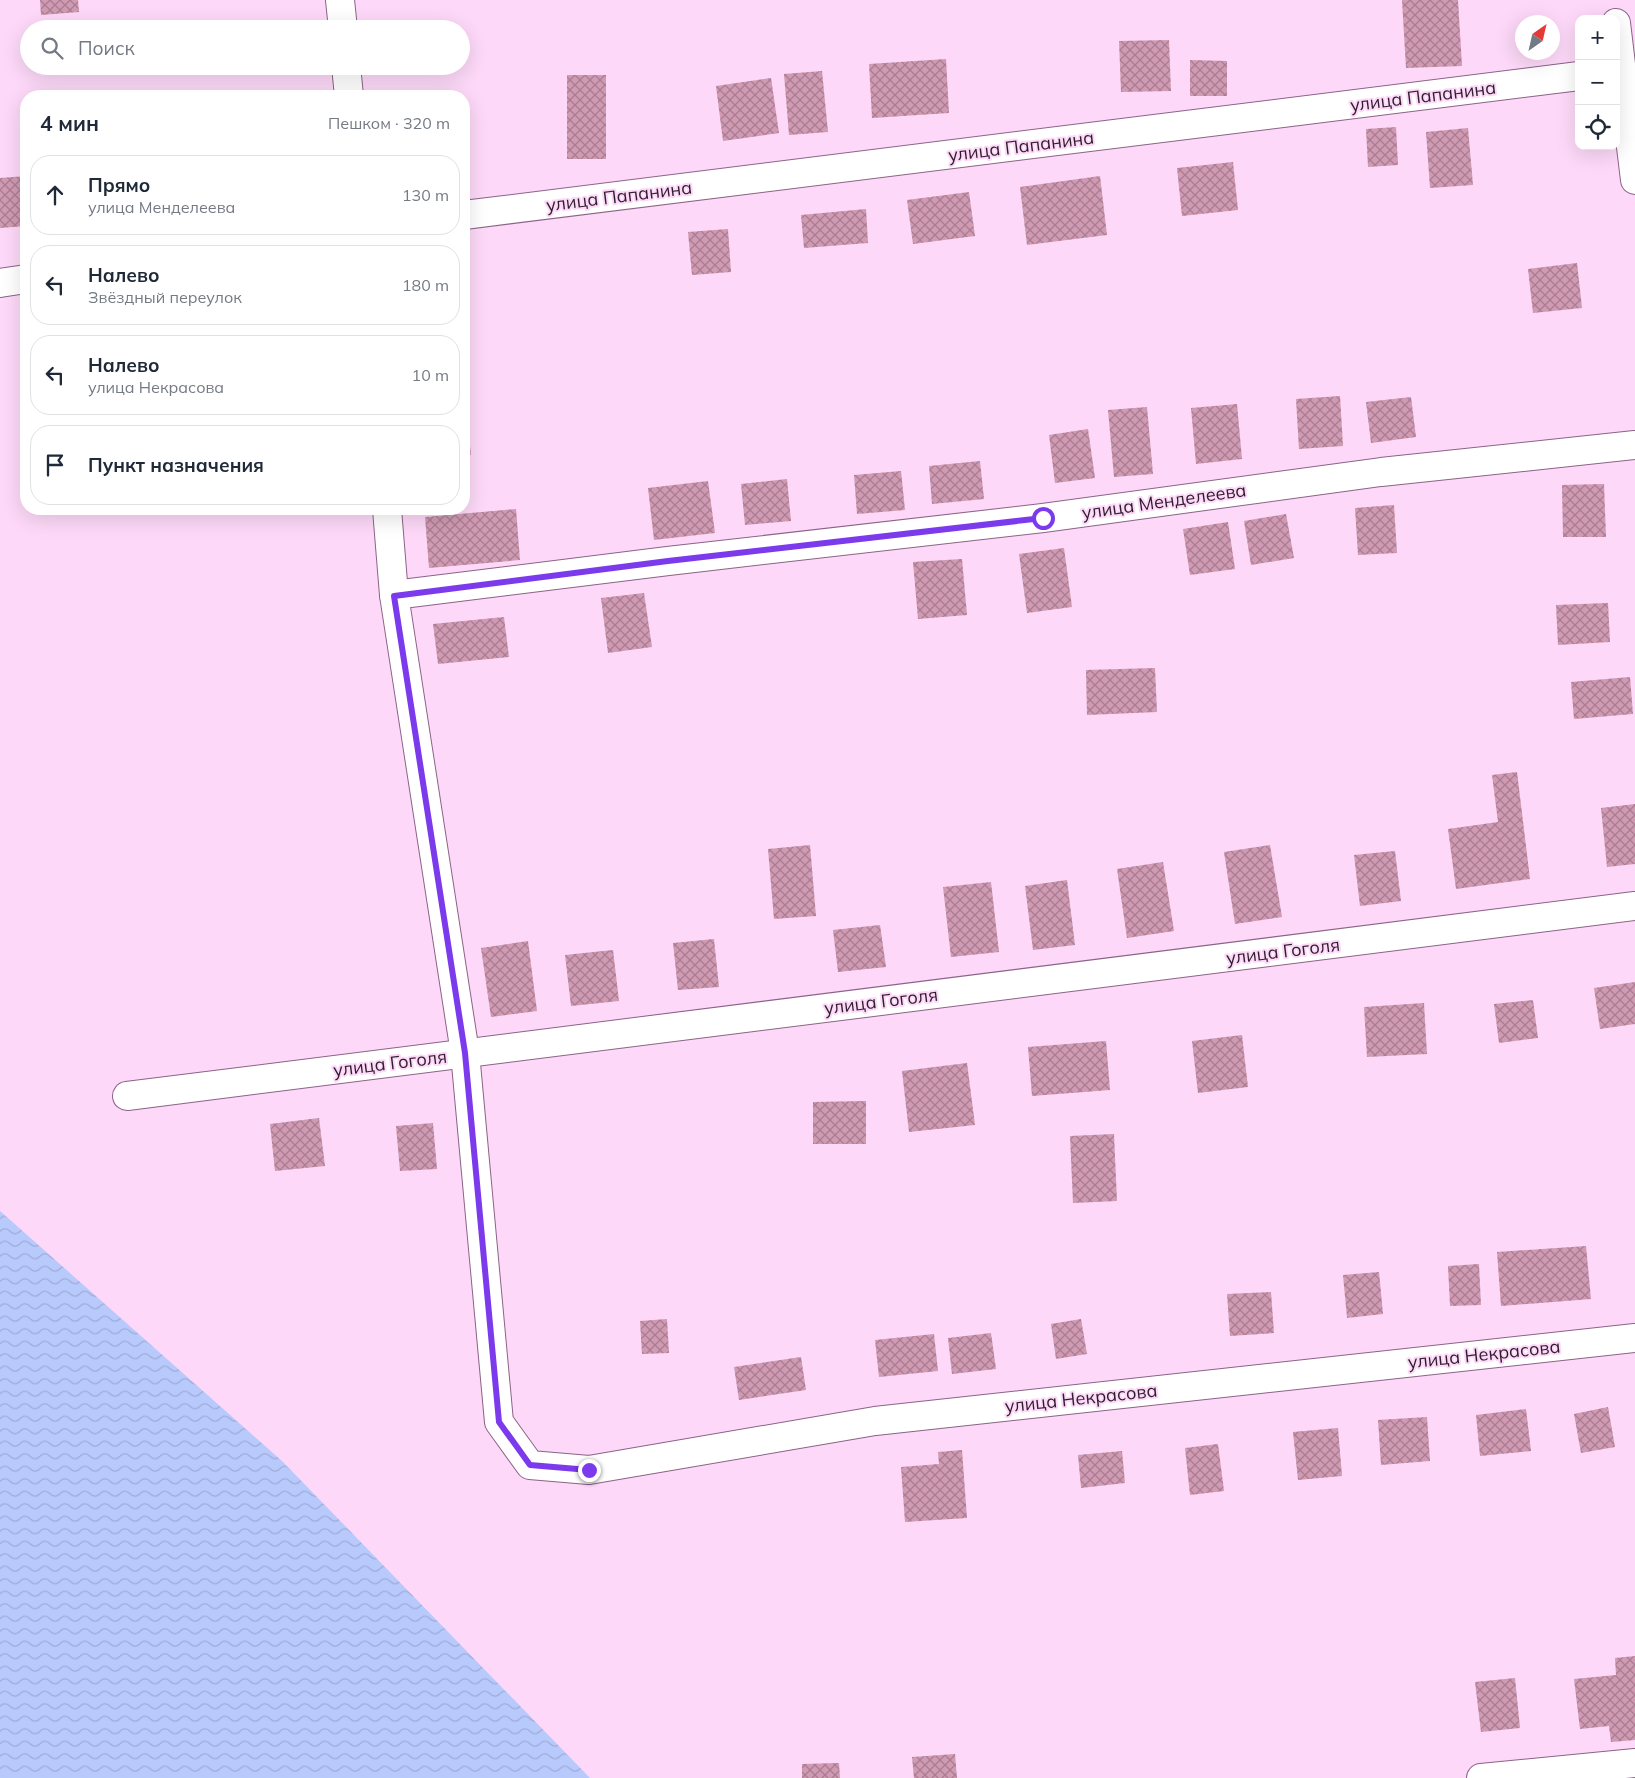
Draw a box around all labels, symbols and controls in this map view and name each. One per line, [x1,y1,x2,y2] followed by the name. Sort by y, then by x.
[1515,15,1560,60] north arrow
[1575,15,1620,150] map controls
[1575,15,1620,60] button: +
[20,20,470,75] search box
[38,34,66,62] icon: search
[78,36,135,60] text: Поиск
[1575,60,1620,105] button: −
[1349,76,1497,116] street label: улица Папанина
[1575,105,1620,150] button: locate
[40,110,99,136] text: 4 мин
[328,113,450,133] text: Пешком · 320 m
[947,126,1095,166] street label: улица Папанина
[88,173,150,197] text: Прямо
[545,176,693,216] street label: улица Папанина
[41,181,69,209] icon: ahead
[402,185,449,205] text: 130 m
[88,197,235,217] text: улица Менделеева
[88,263,160,287] text: Налево
[41,271,69,299] icon: left
[402,275,449,295] text: 180 m
[88,287,242,307] text: Звёздный переулок
[88,353,160,377] text: Налево
[41,361,69,389] icon: left
[412,365,449,385] text: 10 m
[88,377,224,397] text: улица Некрасова
[41,451,69,479] icon: arrive
[88,453,264,477] text: Пункт назначения
[1080,478,1248,524] street label: улица Менделеева
[1032,507,1055,530] route start
[1225,933,1341,969] street label: улица Гоголя
[823,983,939,1019] street label: улица Гоголя
[332,1045,448,1081] street label: улица Гоголя
[1407,1335,1561,1373] street label: улица Некрасова
[1004,1379,1158,1417] street label: улица Некрасова
[578,1459,601,1482] route end

